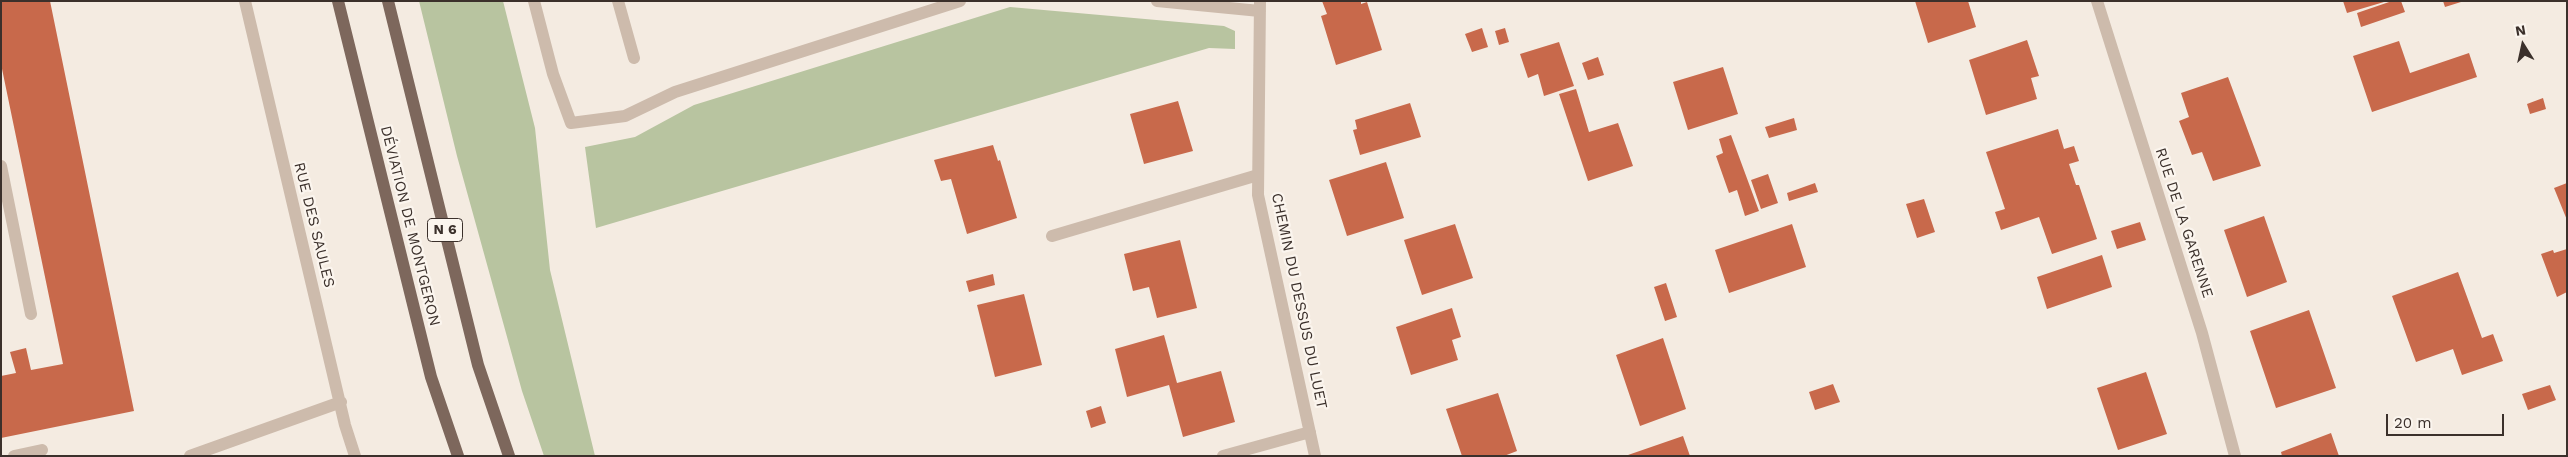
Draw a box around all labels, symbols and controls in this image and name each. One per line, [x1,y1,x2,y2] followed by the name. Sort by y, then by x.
[2498,20,2548,70] north arrow
[2514,21,2527,39] text: N
[376,124,444,328] street label: DÉVIATION DE MONTGERON
[2151,146,2217,300] street label: RUE DE LA GARENNE
[290,161,338,289] street label: RUE DES SAULES
[1267,191,1331,411] street label: CHEMIN DU DESSUS DU LUET
[428,218,462,242] road number: N 6
[2388,404,2506,436] scale bar
[2394,414,2432,432] text: 20 m

